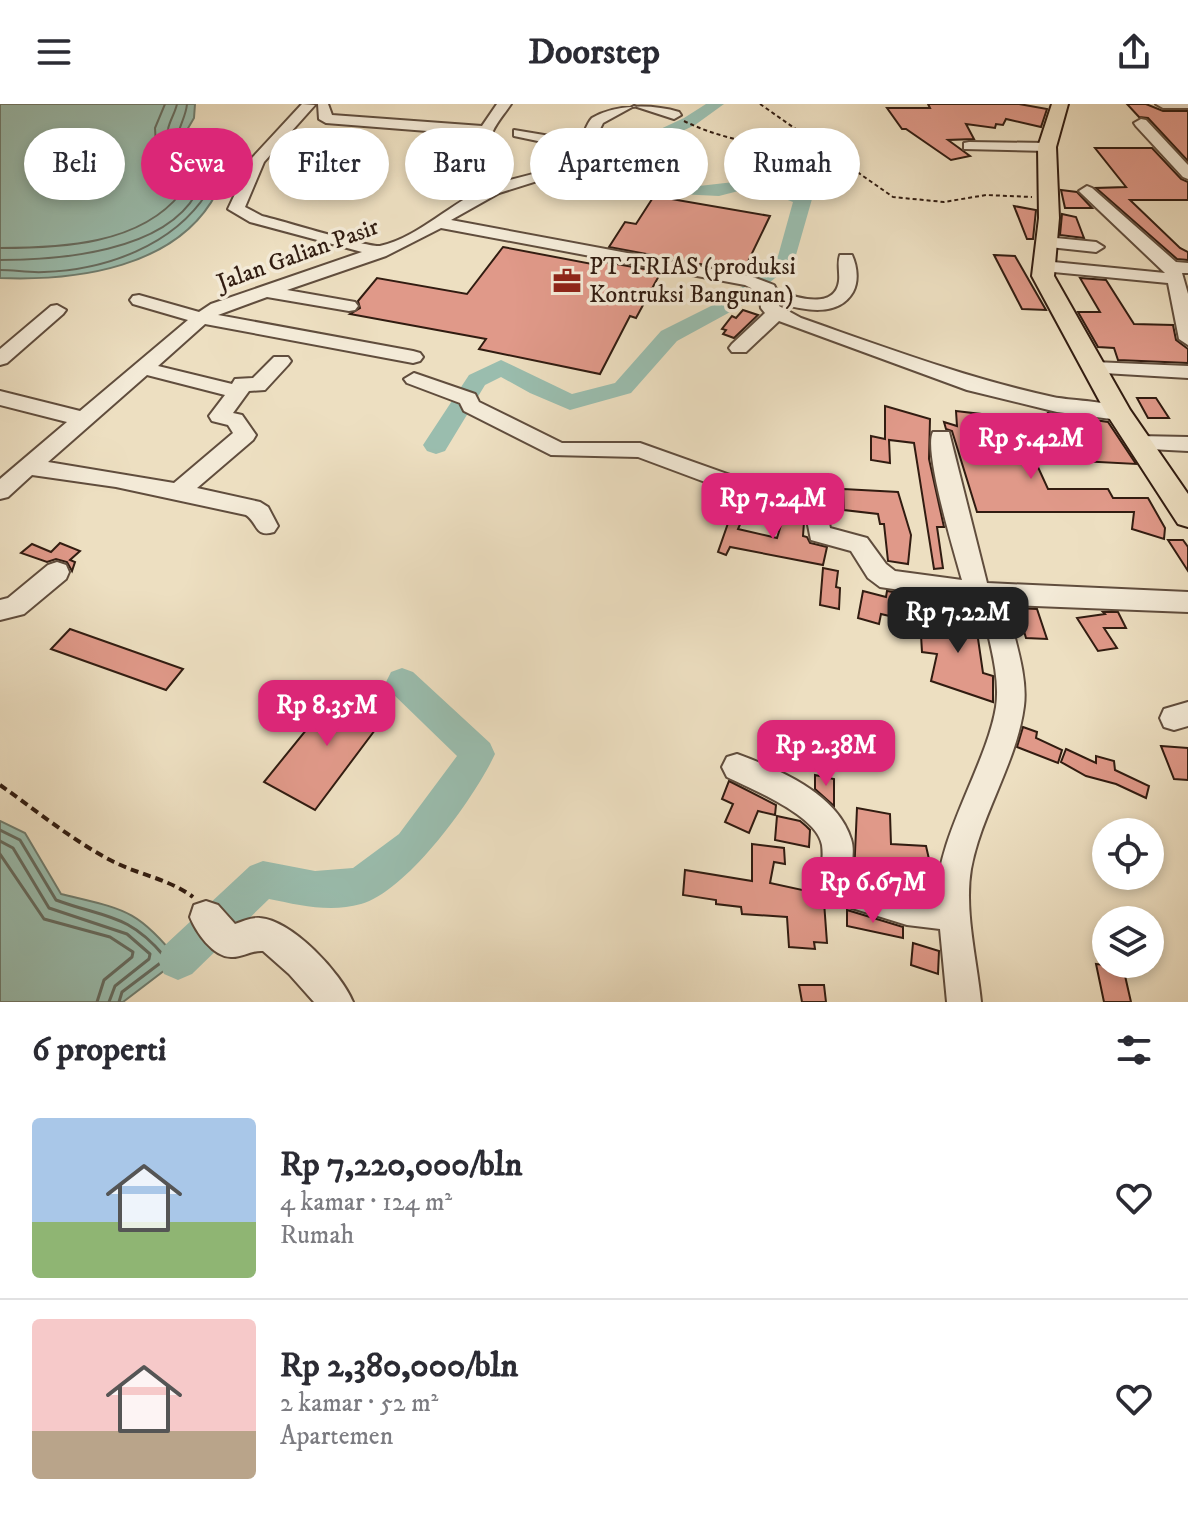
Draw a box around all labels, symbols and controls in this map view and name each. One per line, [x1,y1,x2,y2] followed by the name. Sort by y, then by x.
[32,30,76,74] icon: menu
[528,30,660,75] text: Doorstep
[1112,30,1156,74] icon: share
[24,128,125,200] chip: Beli
[141,128,253,200] chip: Sewa
[269,128,389,200] chip: Filter
[405,128,514,200] chip: Baru
[530,128,708,200] chip: Apartemen
[724,128,860,200] chip: Rumah
[211,212,383,299] street label: Jalan Galian Pasir
[589,252,796,310] place label: PT TRIAS (produksi Kontruksi Bangunan)
[552,266,582,296] office icon: PT TRIAS (produksi Kontruksi Bangunan)
[948,413,1114,481] pin: Rp 5.42M
[978,422,1084,455] text: Rp 5.42M
[690,473,856,541] pin: Rp 7.24M
[719,482,827,515] text: Rp 7.24M
[875,587,1041,655] pin: Rp 7.22M
[906,596,1010,629] text: Rp 7.22M
[244,680,410,748] pin: Rp 8.35M
[276,689,378,722] text: Rp 8.35M
[743,720,909,788] pin: Rp 2.38M
[775,729,877,762] text: Rp 2.38M
[1092,818,1164,978] map controls
[1092,818,1164,890] button: locate
[790,857,956,925] pin: Rp 6.67M
[820,866,926,899] text: Rp 6.67M
[1092,906,1164,978] button: layers
[1112,1028,1156,1072] icon: filters
[32,1029,167,1071] text: 6 properti
[280,1144,523,1186] text: Rp 7,220,000/bln
[96,1150,192,1246] icon: home
[1112,1176,1156,1220] icon: heart
[280,1186,452,1219] text: 4 kamar · 124 m²
[280,1219,354,1252] text: Rumah
[280,1345,518,1387] text: Rp 2,380,000/bln
[96,1351,192,1447] icon: home
[1112,1377,1156,1421] icon: heart
[280,1387,438,1420] text: 2 kamar · 52 m²
[280,1420,393,1453] text: Apartemen

